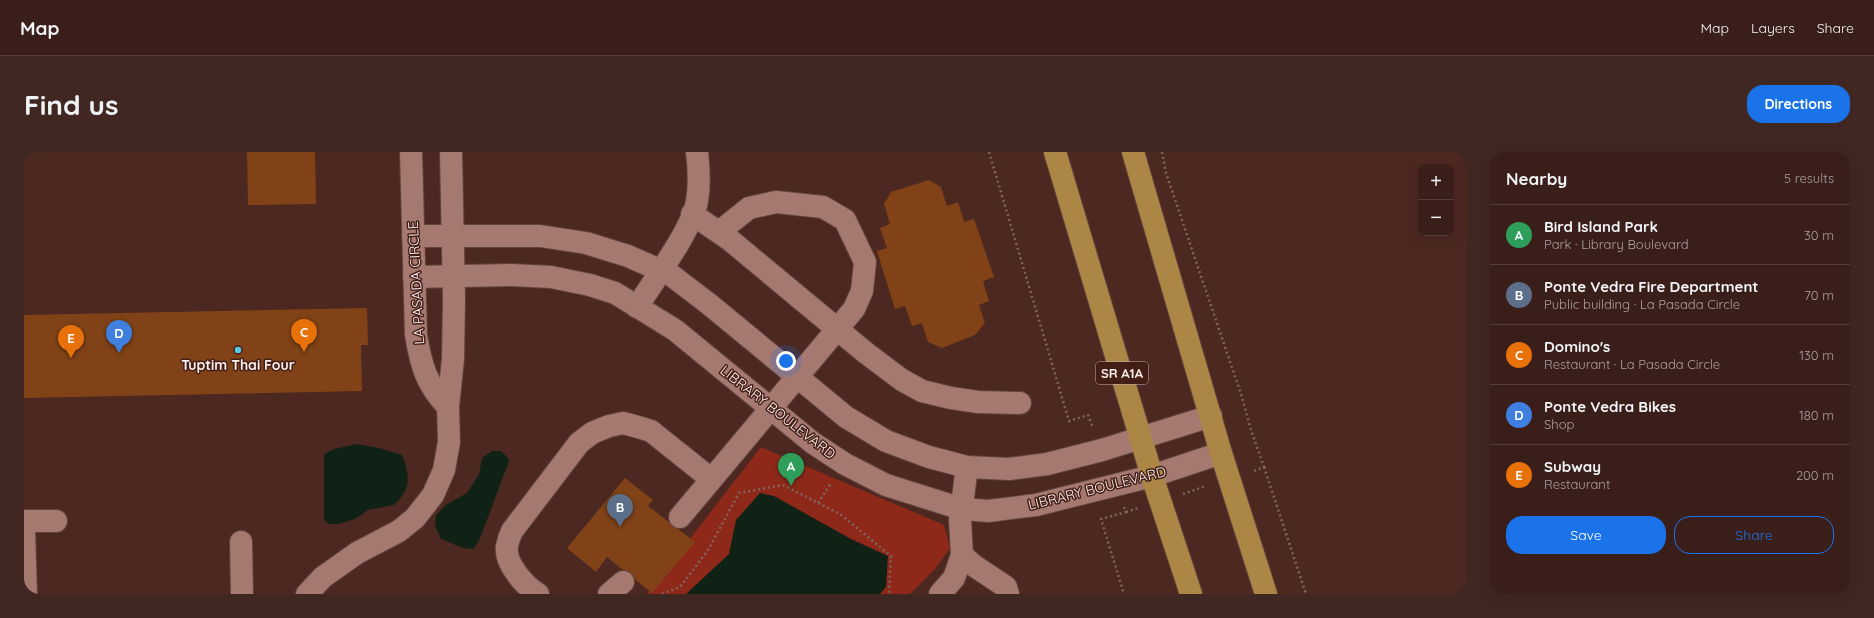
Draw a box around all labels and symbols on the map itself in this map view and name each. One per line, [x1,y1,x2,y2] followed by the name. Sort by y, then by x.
[404,221,428,345] street label: LA PASADA CIRCLE
[291,319,317,352] pin: C
[106,320,132,353] pin: D
[58,325,84,358] pin: E
[233,345,243,355] marker: Tuptim Thai Four
[776,351,796,371] your location
[181,356,295,374] place label: Tuptim Thai Four
[717,361,839,463] street label: LIBRARY BOULEVARD
[1096,362,1148,384] road number: SR A1A
[778,453,804,486] pin: A
[1026,462,1168,514] street label: LIBRARY BOULEVARD
[607,494,633,527] pin: B

